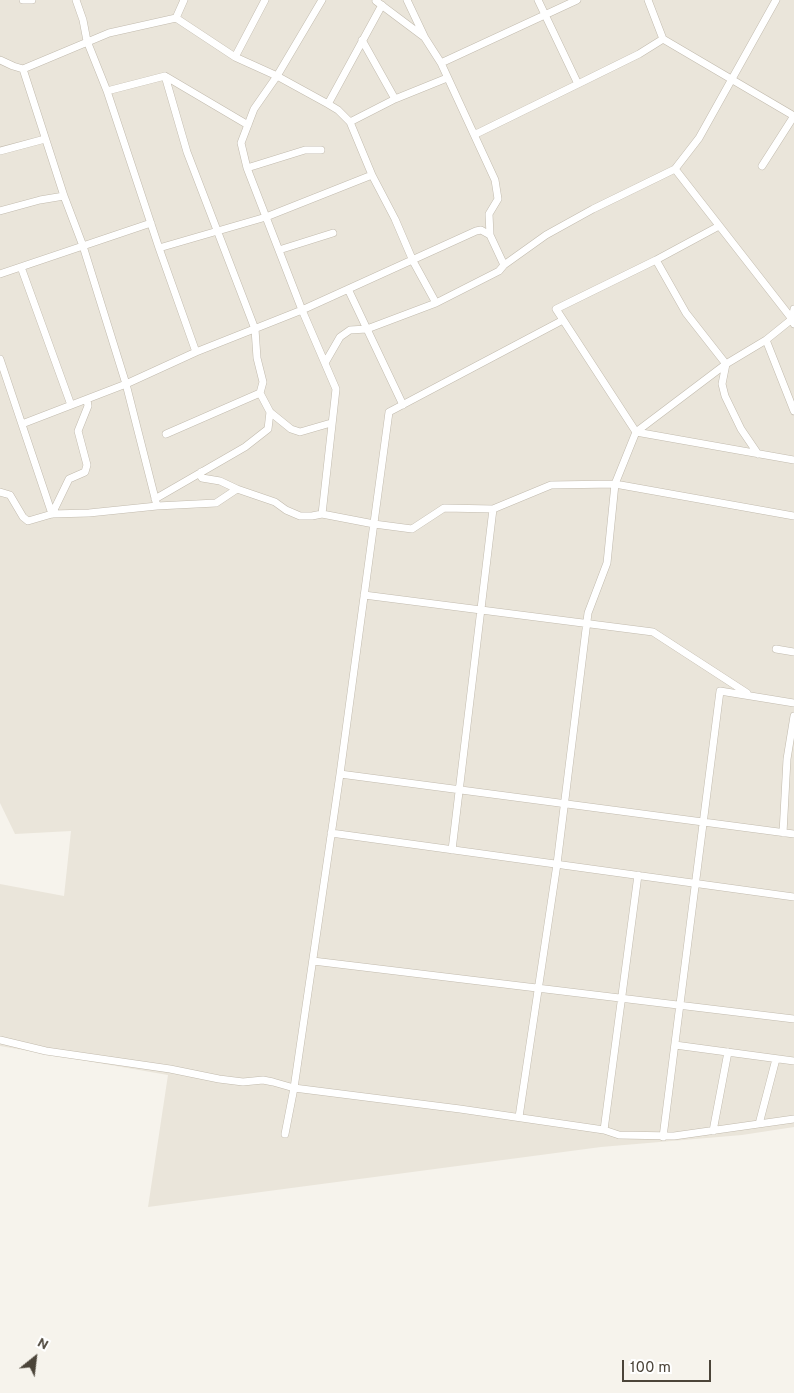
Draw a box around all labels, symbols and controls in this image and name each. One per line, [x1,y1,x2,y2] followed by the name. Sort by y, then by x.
[10,1333,60,1383] north arrow
[34,1335,51,1354] text: N
[624,1350,713,1382] scale bar
[630,1359,671,1378] text: 100 m

